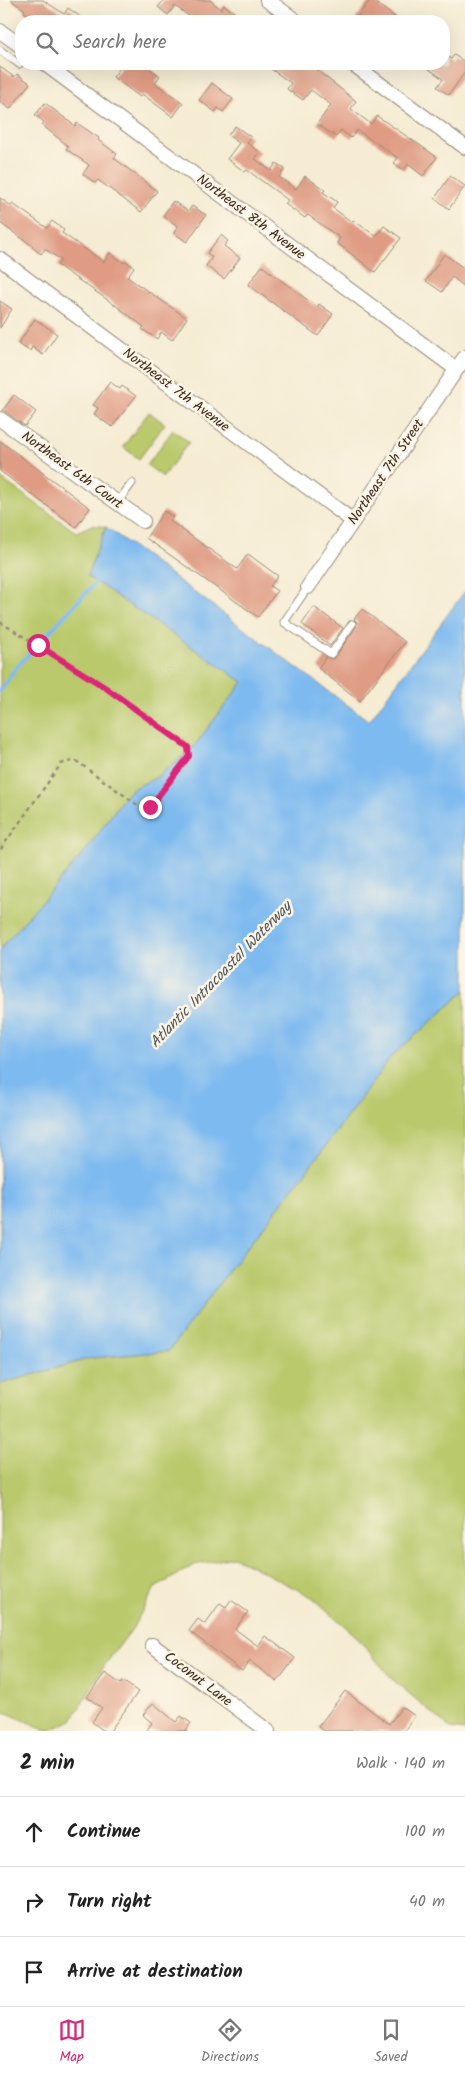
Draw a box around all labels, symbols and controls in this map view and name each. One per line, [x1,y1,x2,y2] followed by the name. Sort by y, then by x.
[15,15,450,70] search box
[73,28,167,58] text: Search here
[33,29,61,57] icon: search
[192,169,311,266] street label: Northeast 8th Avenue
[118,342,235,438] street label: Northeast 7th Avenue
[342,414,430,529] street label: Northeast 7th Street
[17,426,128,515] street label: Northeast 6th Court
[27,634,50,657] route start
[139,796,162,819] route end
[144,895,299,1054] water label: Atlantic Intracoastal Waterway
[159,1646,237,1712] street label: Coconut Lane
[20,1747,75,1780] text: 2 min
[356,1751,445,1776] text: Walk · 140 m
[67,1817,140,1847] text: Continue
[20,1818,48,1846] icon: ahead
[405,1819,445,1844] text: 100 m
[67,1887,152,1917] text: Turn right
[20,1888,48,1916] icon: right
[409,1889,445,1914] text: 40 m
[67,1957,243,1987] text: Arrive at destination
[20,1958,48,1986] icon: arrive
[58,2016,86,2068] tab: Map
[201,2016,259,2068] tab: Directions
[374,2016,407,2068] tab: Saved

